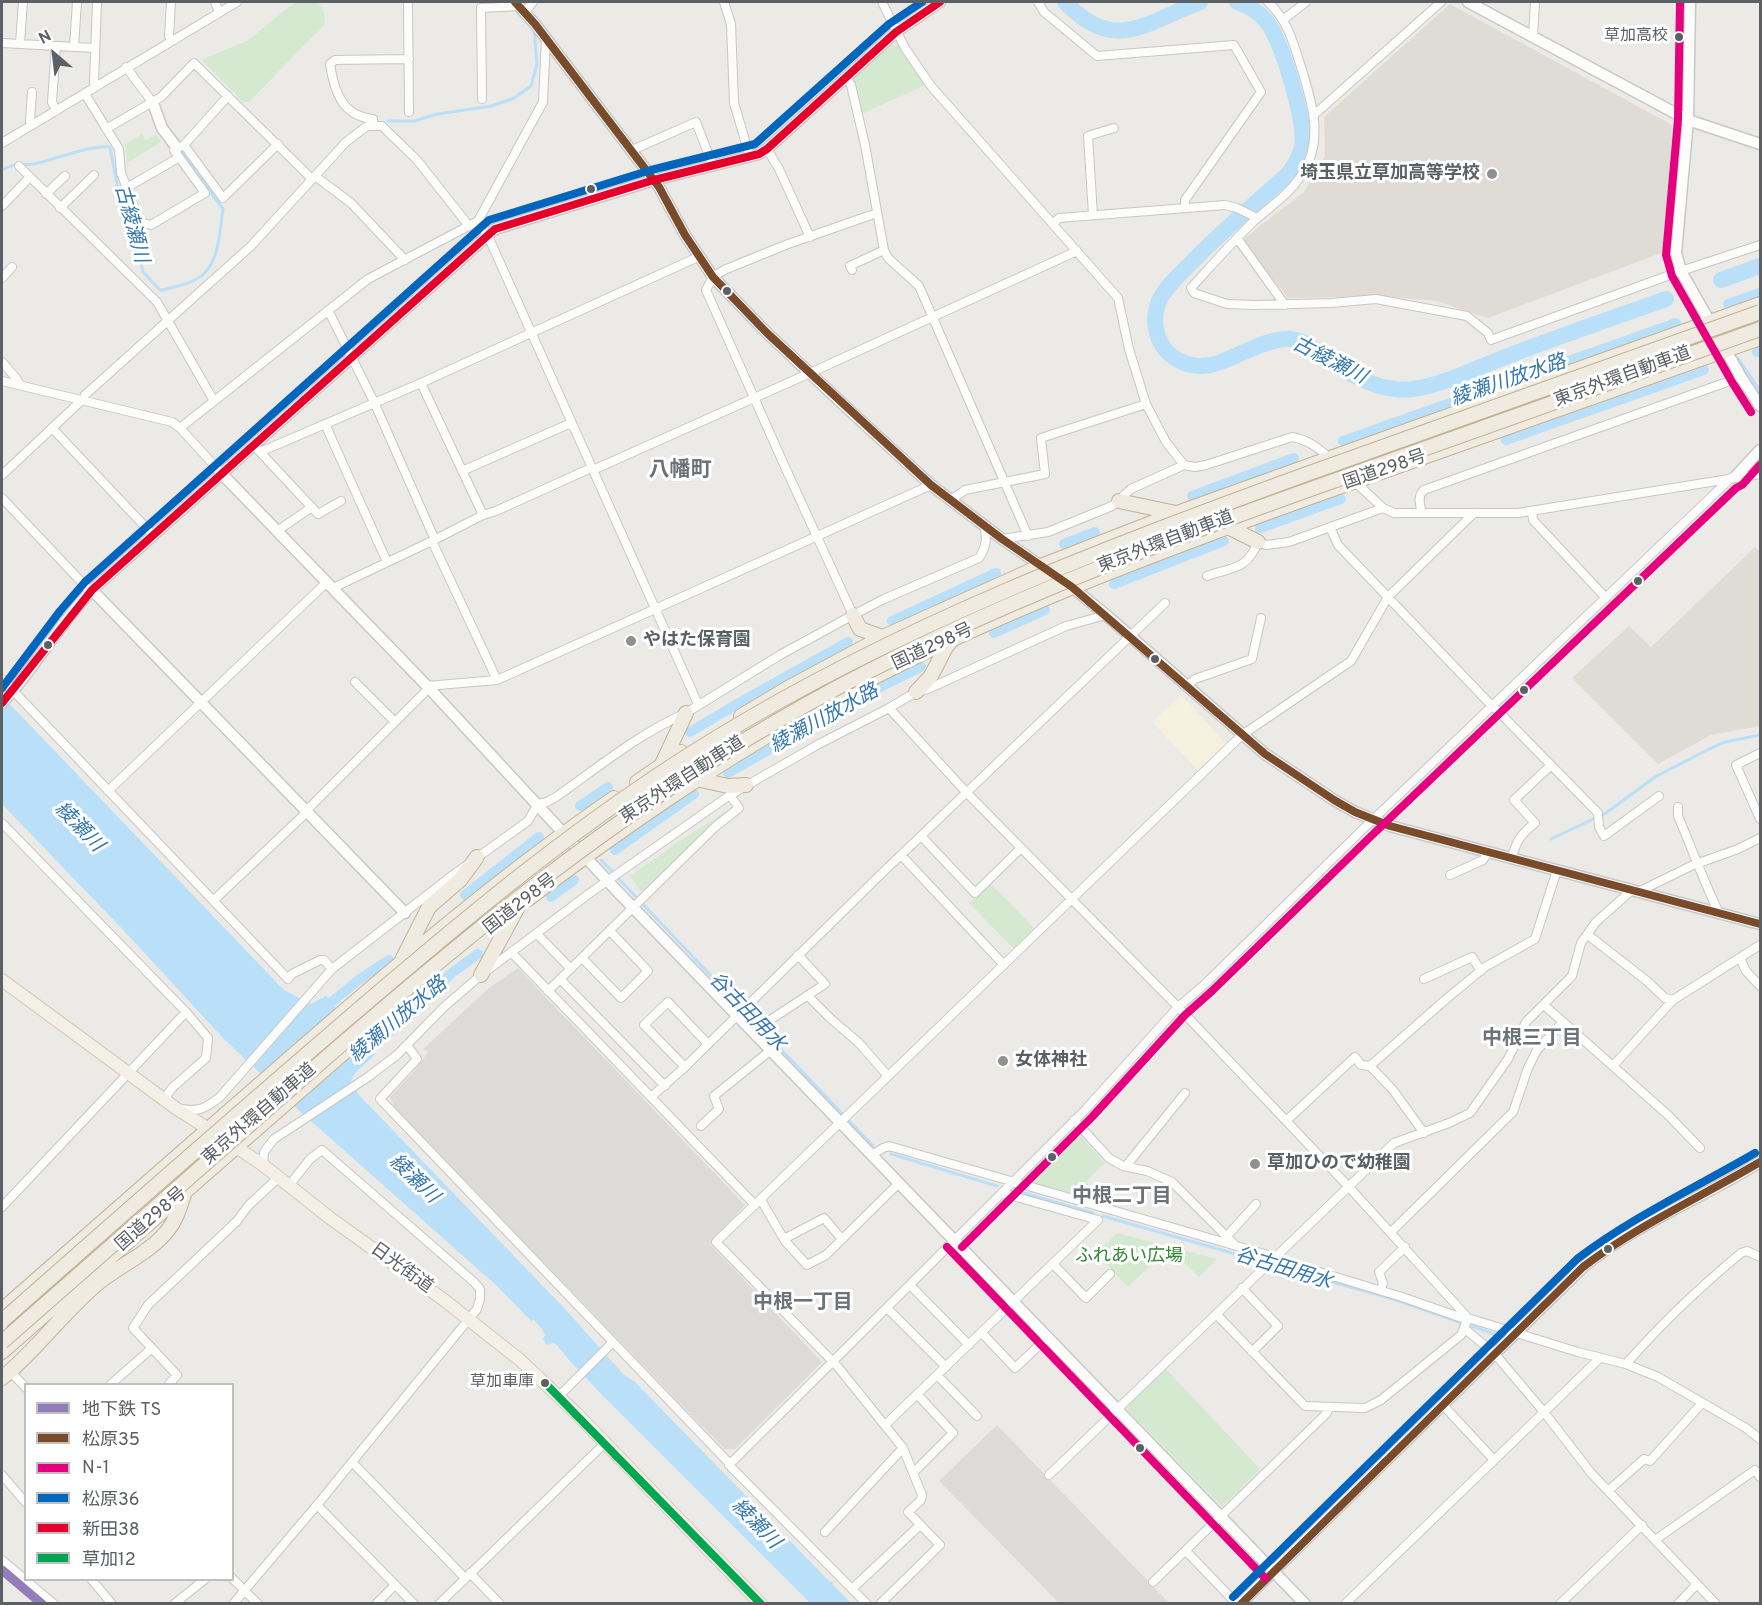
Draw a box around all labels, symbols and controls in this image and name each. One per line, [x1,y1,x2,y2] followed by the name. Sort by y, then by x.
[24,24,84,84] north arrow
[36,27,55,50] text: N
[1604,27,1668,47] place label: 草加高校
[1673,31,1685,43] marker: 草加高校
[1300,163,1480,185] place label: 埼玉県立草加高等学校
[1485,167,1499,181] marker: 埼玉県立草加高等学校
[108,182,152,266] water label: 古綾瀬川
[585,183,597,195] unlabelled marker
[721,285,733,297] unlabelled marker
[1288,333,1370,391] water label: 古綾瀬川
[1552,343,1694,413] street label: 東京外環自動車道
[1448,351,1570,413] water label: 綾瀬川放水路
[1340,447,1430,495] street label: 国道298号
[649,459,711,485] district label: 八幡町
[1095,507,1237,579] street label: 東京外環自動車道
[1632,575,1644,587] unlabelled marker
[889,620,977,676] street label: 国道298号
[643,630,751,652] place label: やはた保育園
[624,634,638,648] marker: やはた保育園
[42,639,54,651] unlabelled marker
[1149,653,1161,665] unlabelled marker
[767,680,883,760] water label: 綾瀬川放水路
[1518,684,1530,696] unlabelled marker
[617,733,749,829] street label: 東京外環自動車道
[49,798,107,858] water label: 綾瀬川
[480,870,562,940] street label: 国道298号
[703,969,789,1057] water label: 谷古田用水
[345,973,453,1069] water label: 綾瀬川放水路
[1482,1028,1582,1052] district label: 中根三丁目
[1015,1050,1087,1072] place label: 女体神社
[996,1054,1010,1068] marker: 女体神社
[199,1060,321,1170] street label: 東京外環自動車道
[383,1151,443,1209] water label: 綾瀬川
[1046,1151,1058,1163] unlabelled marker
[1267,1153,1411,1175] place label: 草加ひので幼稚園
[1248,1157,1262,1171] marker: 草加ひので幼稚園
[112,1183,192,1257] street label: 国道298号
[1072,1186,1172,1210] district label: 中根二丁目
[366,1239,436,1299] street label: 日光街道
[1602,1243,1614,1255] unlabelled marker
[1232,1244,1334,1296] water label: 谷古田用水
[1075,1246,1183,1268] park label: ふれあい広場
[753,1292,853,1316] district label: 中根一丁目
[470,1373,534,1393] place label: 草加車庫
[539,1377,551,1389] marker: 草加車庫
[24,1383,234,1581] legend
[82,1399,161,1422] text: 地下鉄 TS
[82,1429,140,1452] text: 松原35
[1134,1442,1146,1454] unlabelled marker
[82,1457,109,1480] text: N-1
[82,1489,140,1512] text: 松原36
[726,1495,784,1555] water label: 綾瀬川
[82,1519,140,1542] text: 新田38
[82,1549,136,1572] text: 草加12

